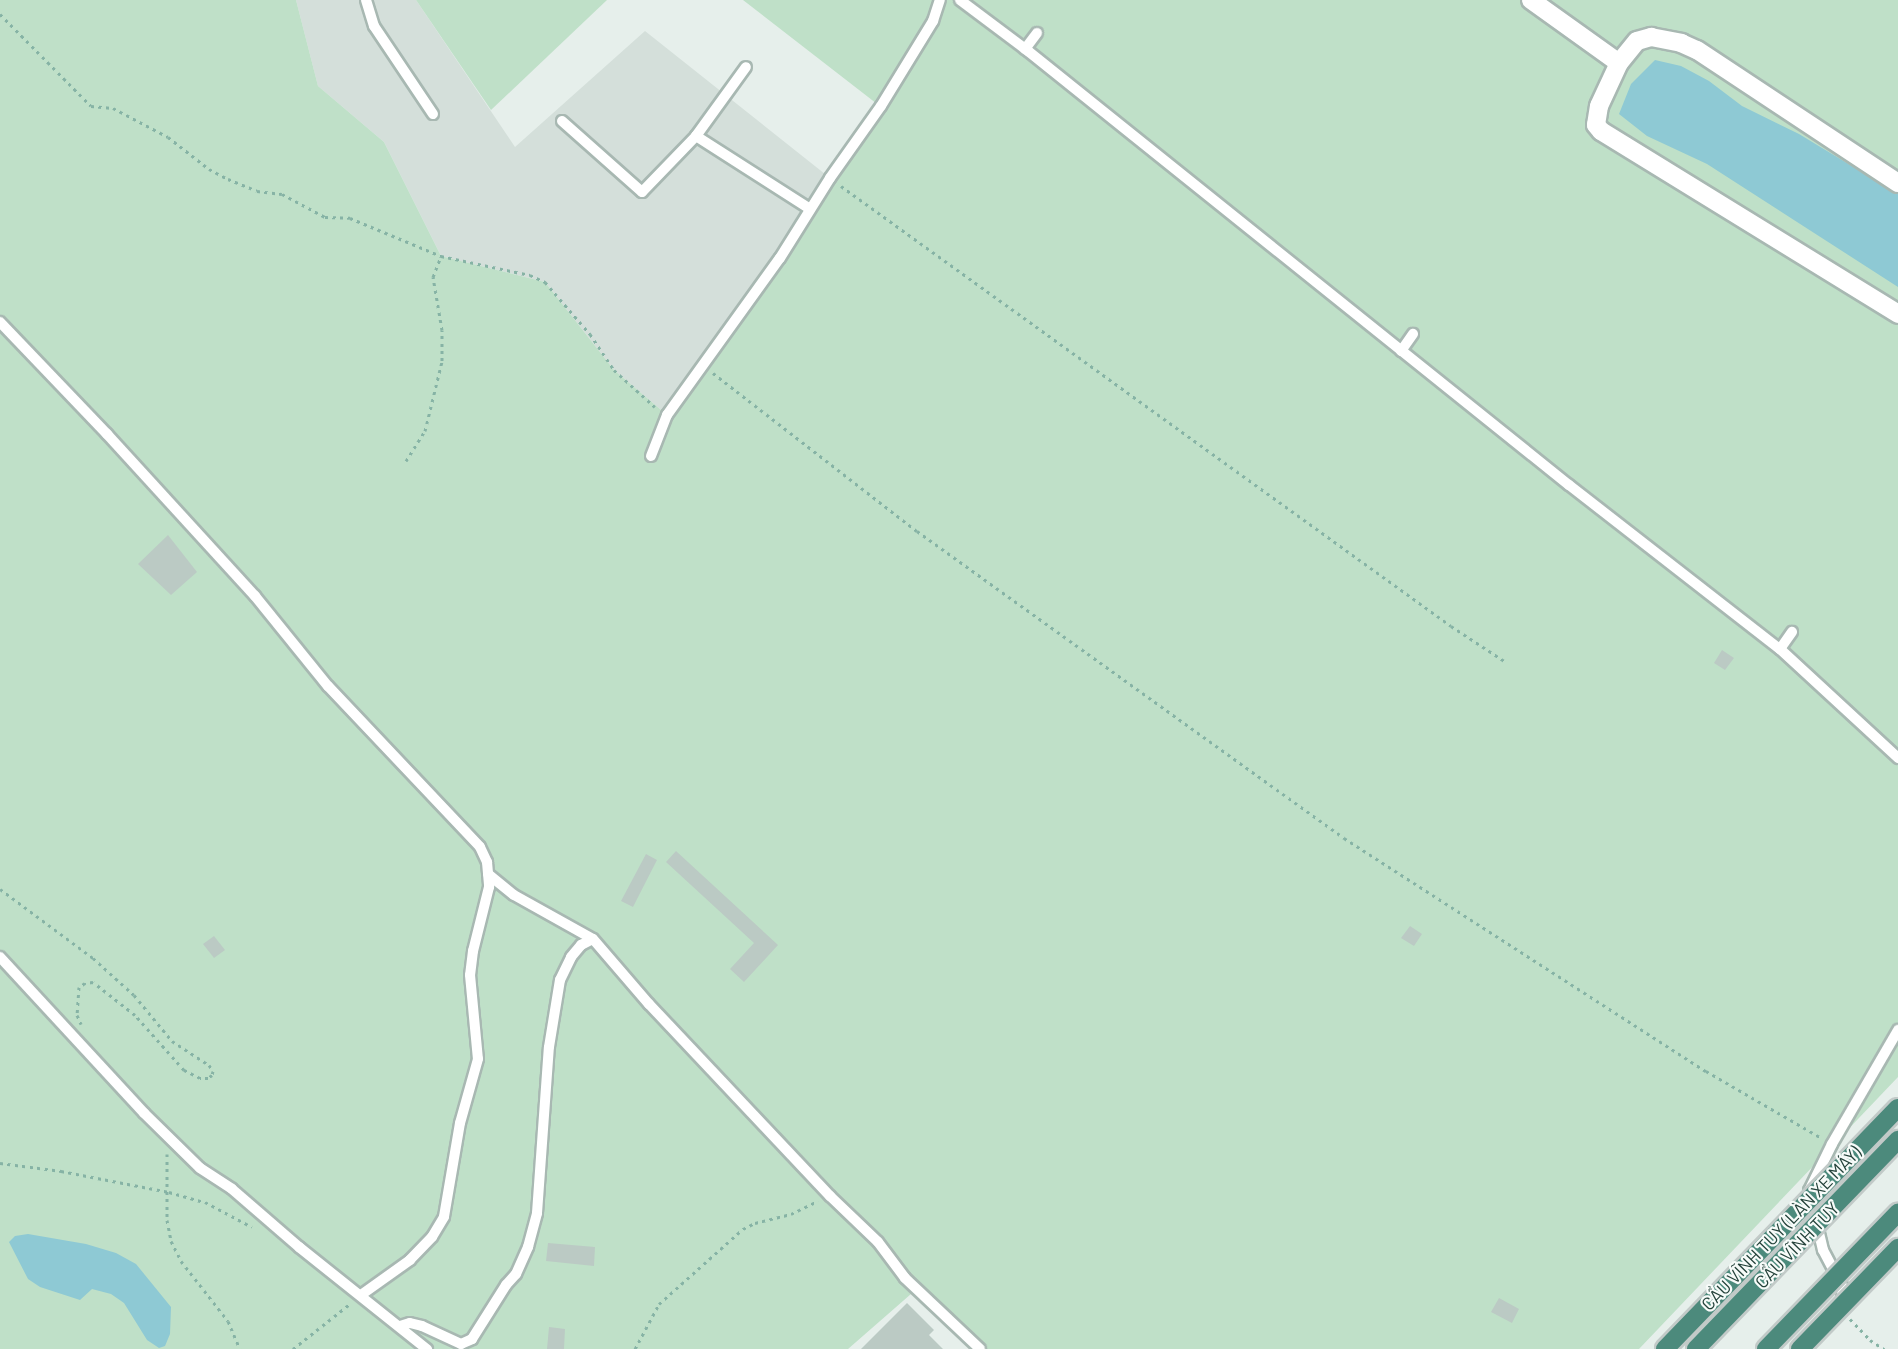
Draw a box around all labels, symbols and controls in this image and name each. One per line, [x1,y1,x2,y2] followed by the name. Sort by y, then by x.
[1697,1141,1865,1315] street label: CẦU VĨNH TUY (LÀN XE MÁY)
[1750,1197,1844,1293] street label: CẦU VĨNH TUY

